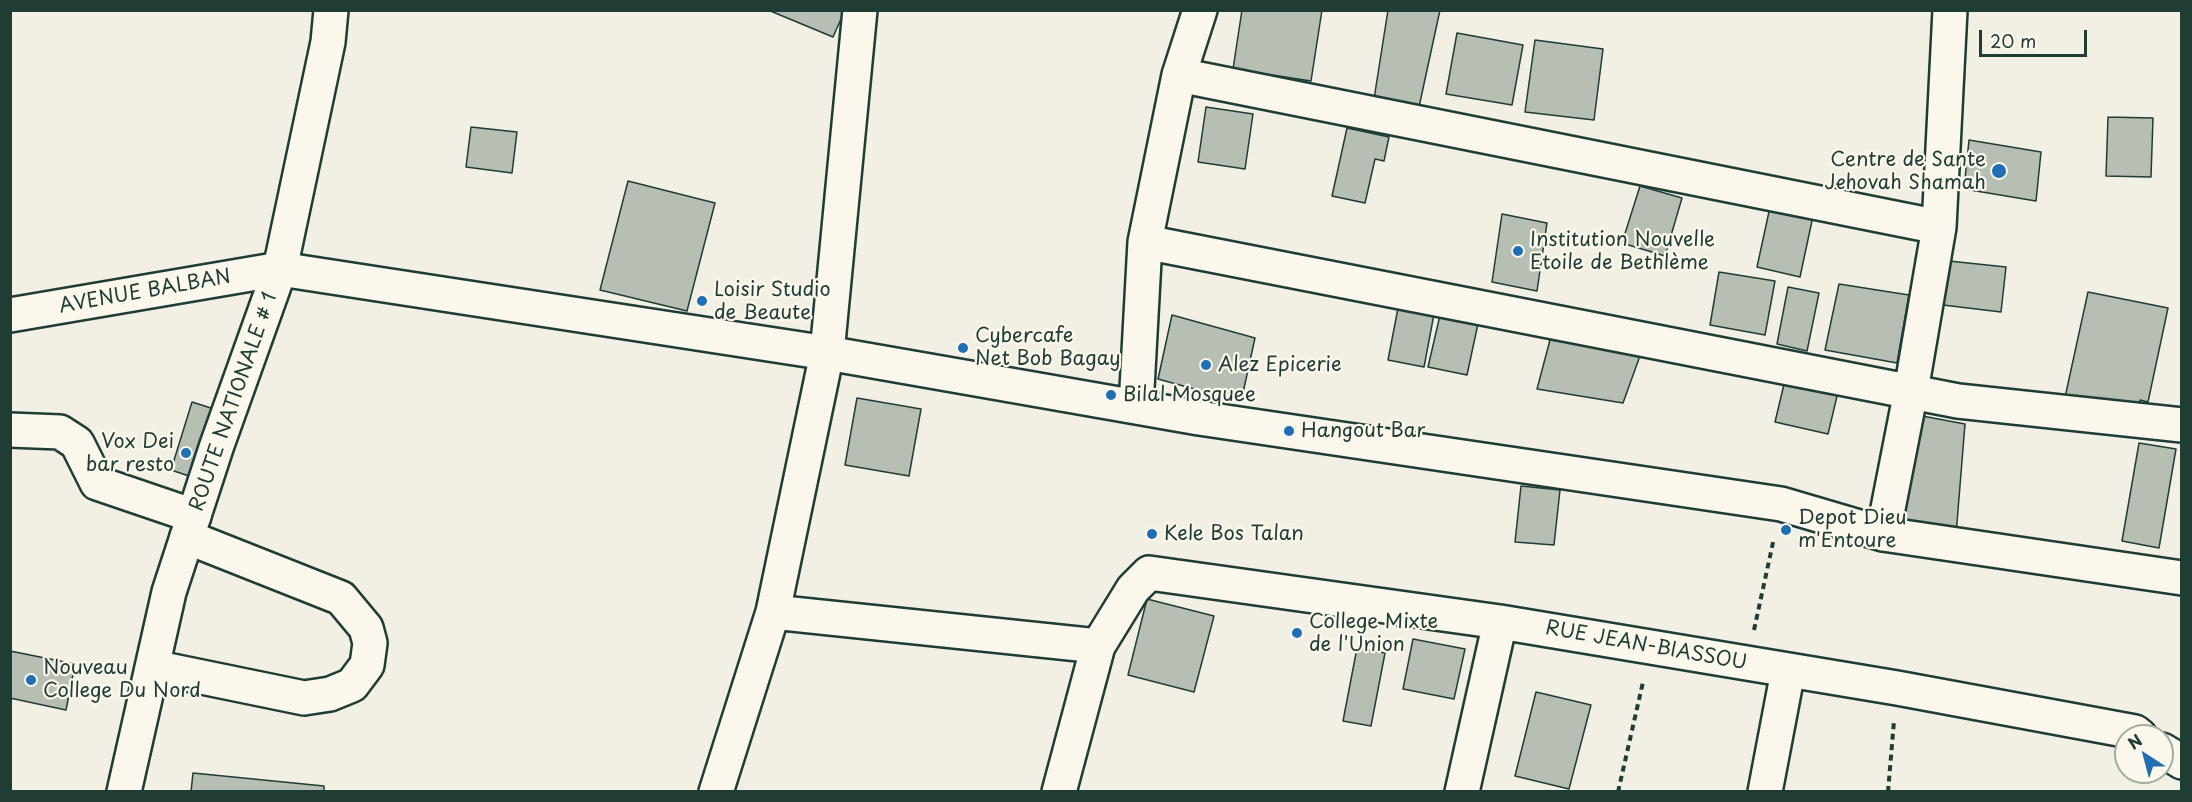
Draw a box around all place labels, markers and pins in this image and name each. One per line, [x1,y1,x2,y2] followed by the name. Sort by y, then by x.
[1824,148,1986,195] place label: Centre de Sante Jehovah Shamah
[1990,162,2008,180] marker: Centre de Sante Jehovah Shamah
[1530,228,1715,275] place label: Institution Nouvelle Etoile de Bethlème
[1511,244,1525,258] marker: Institution Nouvelle Etoile de Bethlème
[714,278,831,325] place label: Loisir Studio de Beaute
[695,294,709,308] marker: Loisir Studio de Beaute
[975,324,1120,371] place label: Cybercafe Net Bob Bagay
[956,341,970,355] marker: Cybercafe Net Bob Bagay
[1218,353,1342,377] place label: Alez Epicerie
[1199,358,1213,372] marker: Alez Epicerie
[1123,383,1256,407] place label: Bilal Mosquee
[1104,388,1118,402] marker: Bilal Mosquee
[1301,419,1425,443] place label: Hangout Bar
[1282,424,1296,438] marker: Hangout Bar
[86,430,174,477] place label: Vox Dei bar resto
[179,446,193,460] marker: Vox Dei bar resto
[1798,506,1906,553] place label: Depot Dieu m'Entoure
[1164,522,1304,546] place label: Kele Bos Talan
[1779,523,1793,537] marker: Depot Dieu m'Entoure
[1145,527,1159,541] marker: Kele Bos Talan
[1309,610,1438,657] place label: College Mixte de l'Union
[1290,626,1304,640] marker: College Mixte de l'Union
[43,656,201,703] place label: Nouveau College Du Nord
[24,673,38,687] marker: Nouveau College Du Nord

